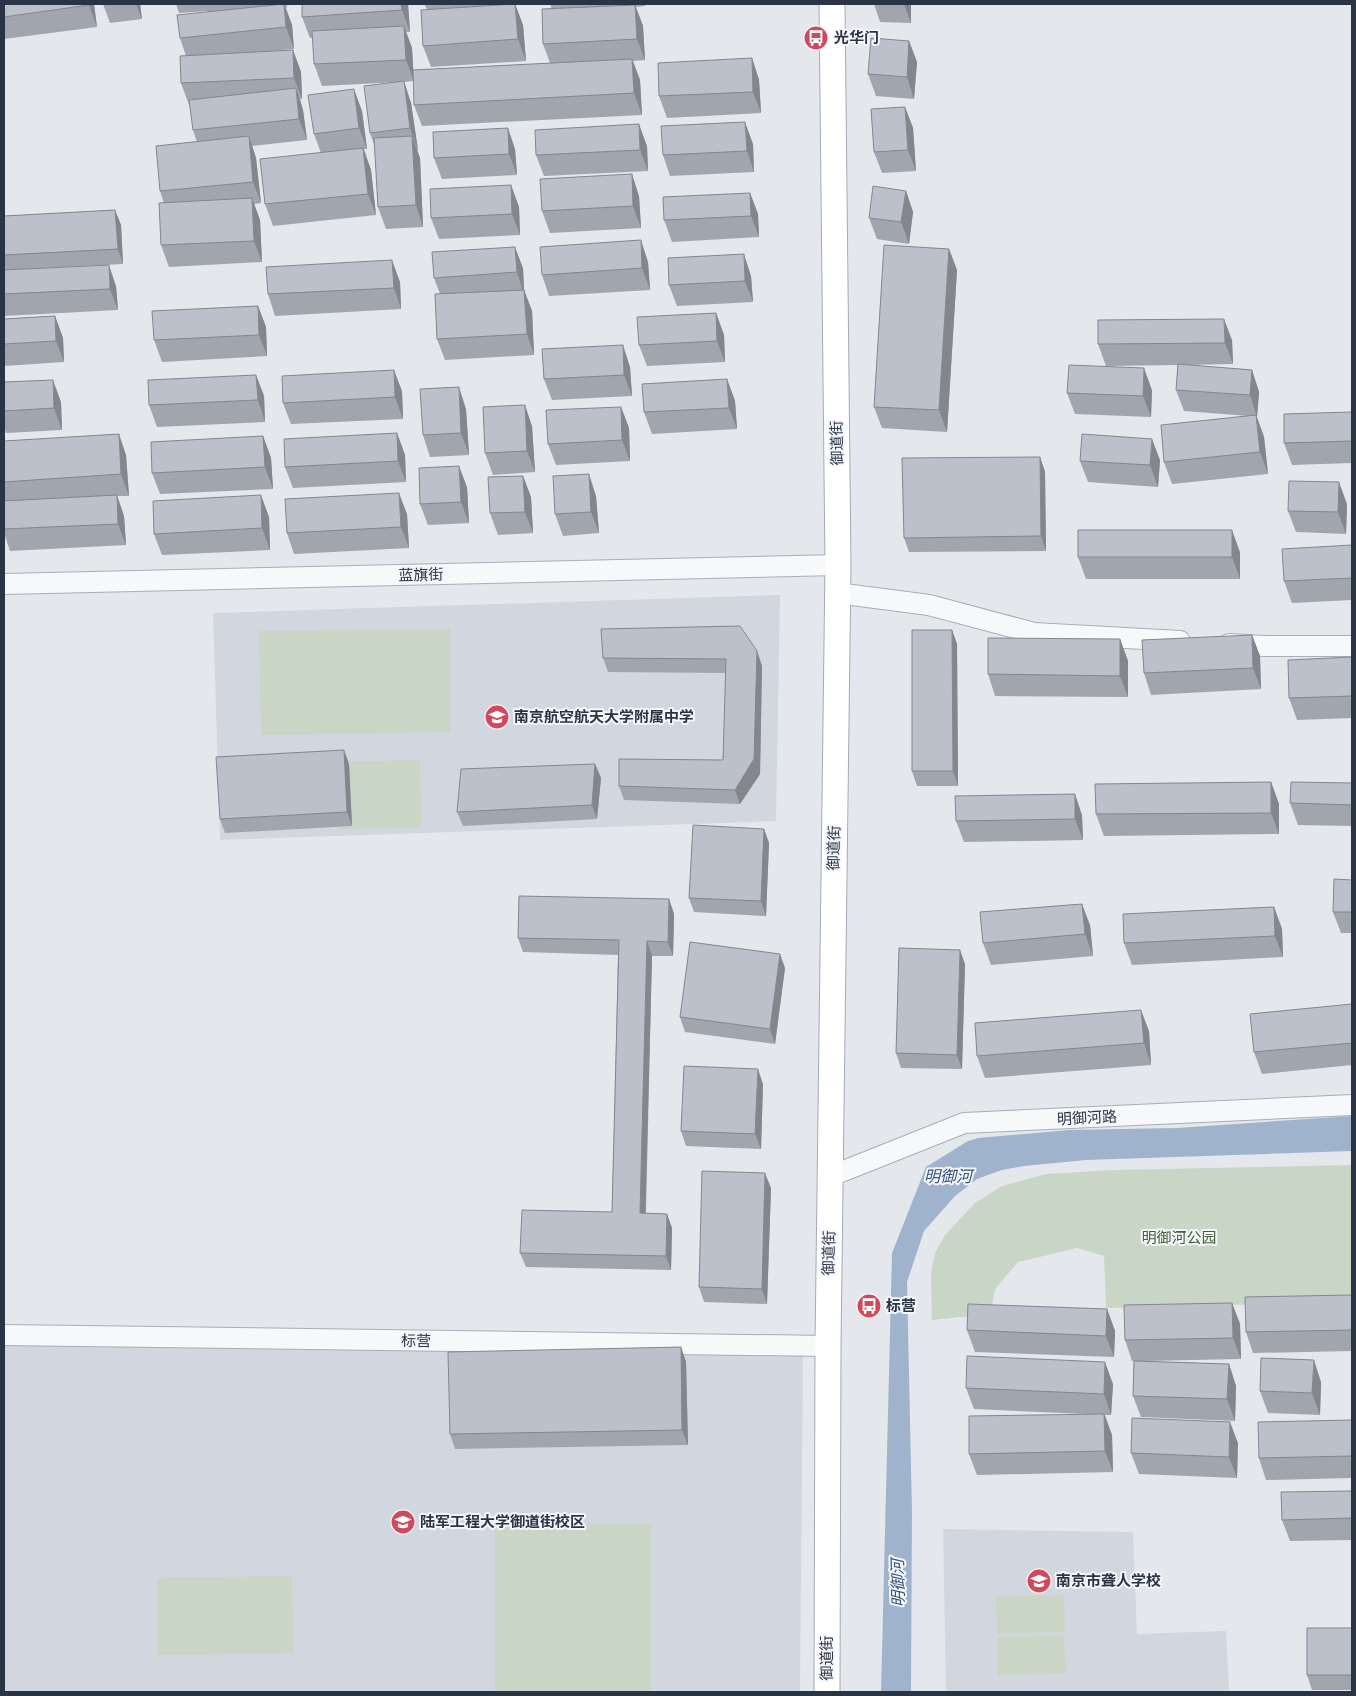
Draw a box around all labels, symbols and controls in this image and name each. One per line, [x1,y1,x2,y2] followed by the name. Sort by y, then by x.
[803,25,829,51] bus stop icon: 光华门
[834,29,879,47] place label: 光华门
[828,420,846,466] street label: 御道街
[398,566,444,584] street label: 蓝旗街
[484,704,510,730] school or university icon: 南京航空航天大学附属中学
[514,708,694,726] place label: 南京航空航天大学附属中学
[825,825,843,871] street label: 御道街
[1057,1107,1117,1129] street label: 明御河路
[924,1167,975,1186] water label: 明御河
[1141,1229,1217,1247] park label: 明御河公园
[820,1230,838,1276] street label: 御道街
[856,1293,882,1319] bus stop icon: 标营
[886,1297,916,1315] place label: 标营
[401,1332,431,1350] street label: 标营
[390,1509,416,1535] school or university icon: 陆军工程大学御道街校区
[420,1513,585,1531] place label: 陆军工程大学御道街校区
[888,1556,908,1607] water label: 明御河
[1026,1568,1052,1594] school or university icon: 南京市聋人学校
[1056,1572,1161,1590] place label: 南京市聋人学校
[818,1635,836,1681] street label: 御道街

